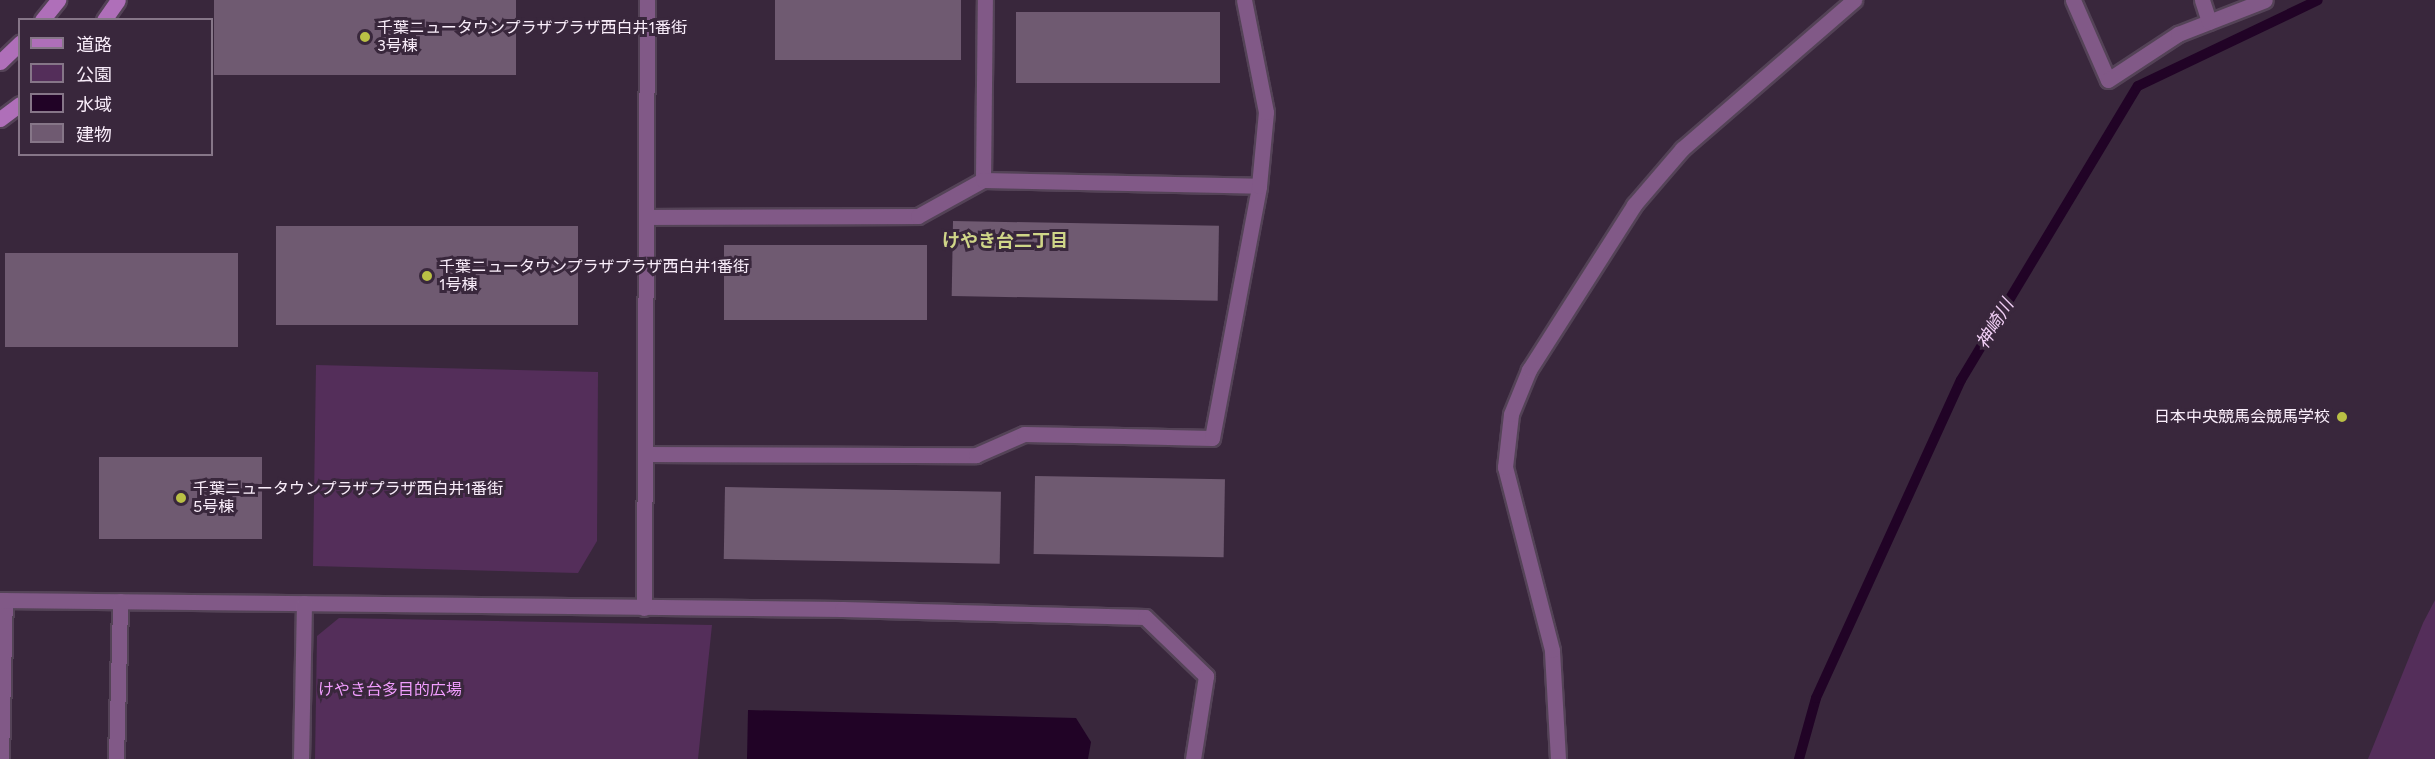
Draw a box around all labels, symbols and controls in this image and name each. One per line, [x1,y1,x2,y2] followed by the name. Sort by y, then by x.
[18,18,213,156] legend
[377,18,688,56] place label: 千葉ニュータウンプラザプラザ西白井1番街 3号棟
[358,30,372,44] marker: 千葉ニュータウンプラザプラザ西白井1番街 3号棟
[76,34,112,56] text: 道路
[76,64,112,86] text: 公園
[76,94,112,116] text: 水域
[76,124,112,146] text: 建物
[942,230,1068,252] district label: けやき台二丁目
[439,257,750,295] place label: 千葉ニュータウンプラザプラザ西白井1番街 1号棟
[420,269,434,283] marker: 千葉ニュータウンプラザプラザ西白井1番街 1号棟
[1972,295,2018,353] water label: 神崎川
[2154,407,2330,427] place label: 日本中央競馬会競馬学校
[2335,410,2349,424] marker: 日本中央競馬会競馬学校
[193,479,504,517] place label: 千葉ニュータウンプラザプラザ西白井1番街 5号棟
[174,491,188,505] marker: 千葉ニュータウンプラザプラザ西白井1番街 5号棟
[318,680,462,700] park label: けやき台多目的広場

